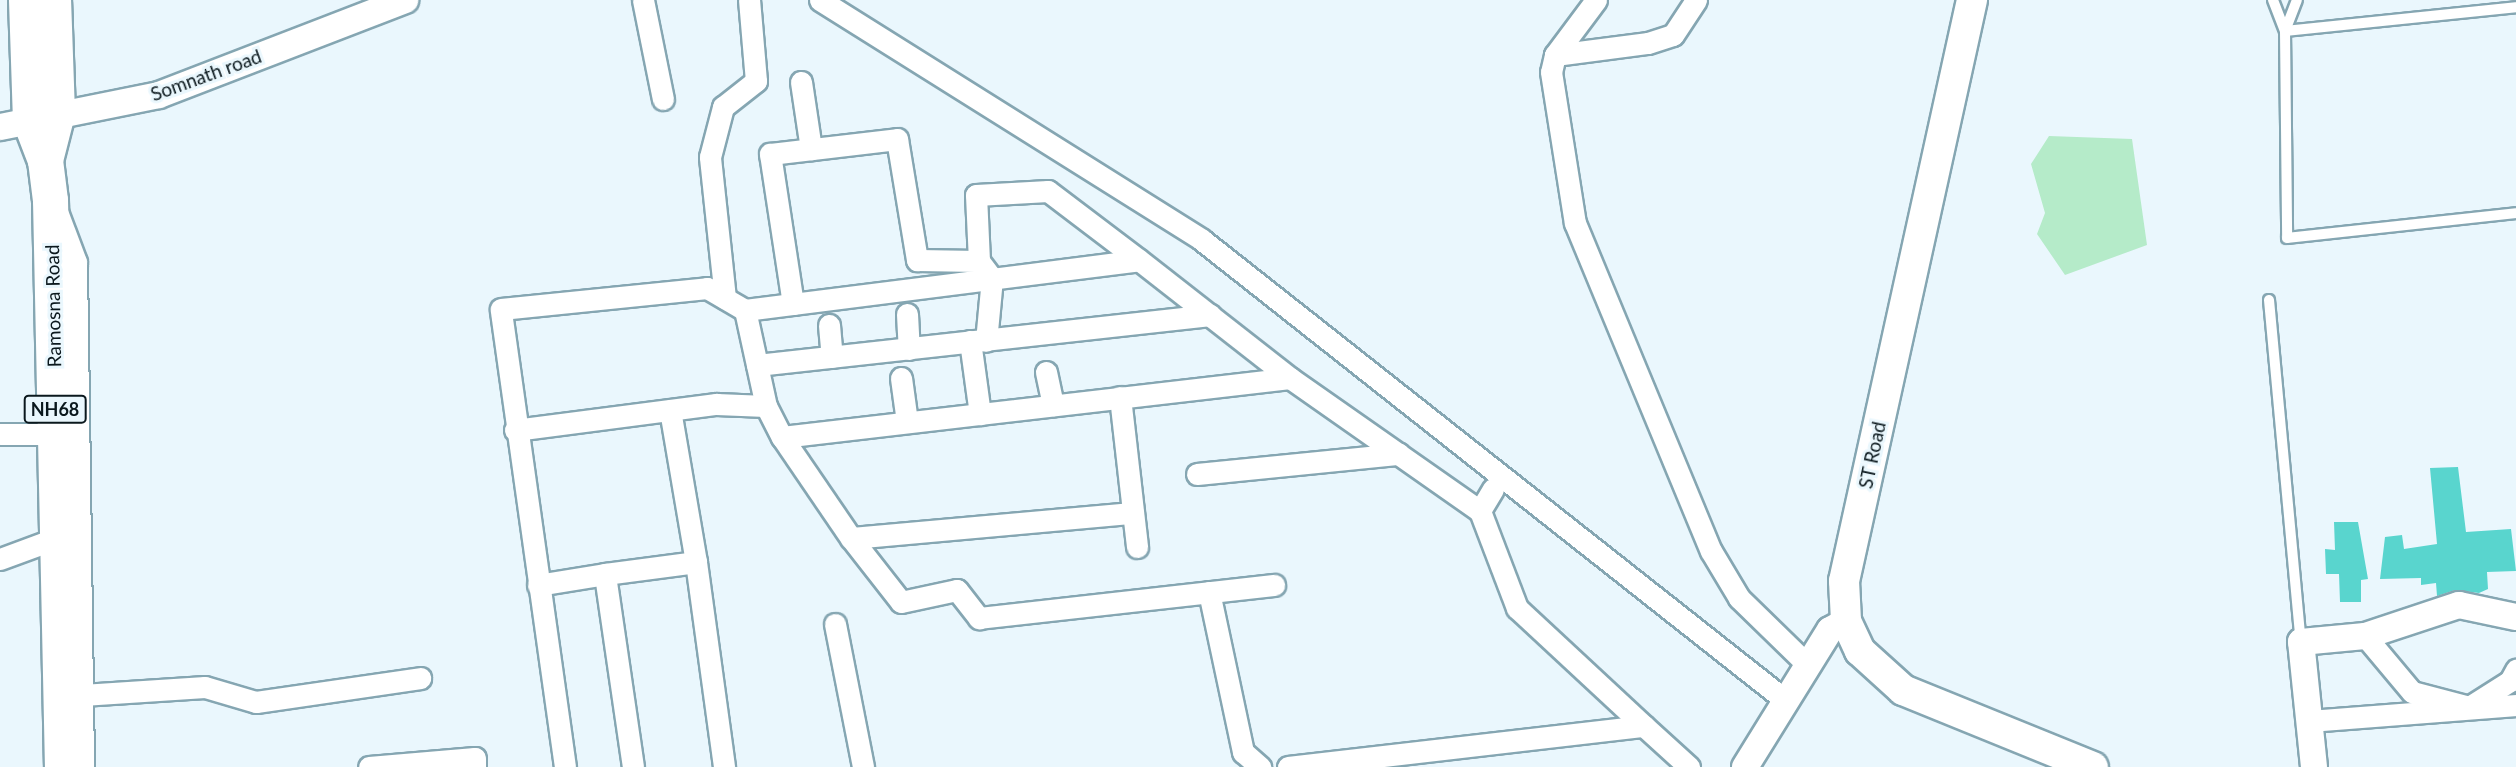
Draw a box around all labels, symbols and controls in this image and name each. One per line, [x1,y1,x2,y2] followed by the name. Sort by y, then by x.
[147,44,265,106] street label: Somnath road
[41,244,65,368] street label: Ramosna Road
[23,394,86,424] road number: NH68
[1854,419,1890,491] street label: ST Road

